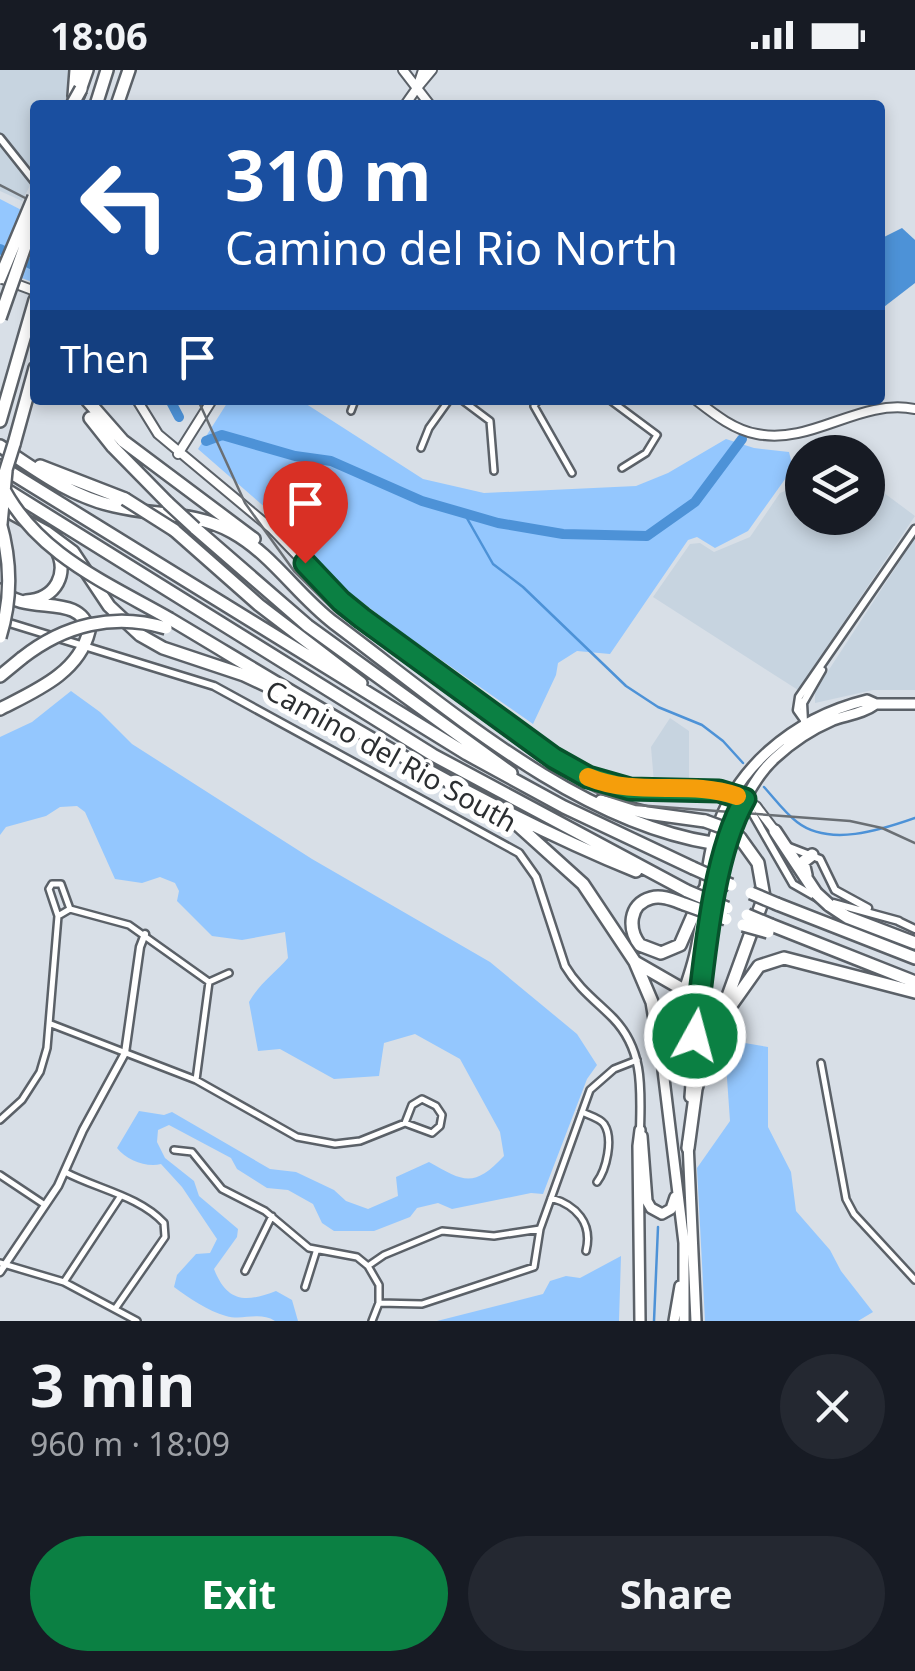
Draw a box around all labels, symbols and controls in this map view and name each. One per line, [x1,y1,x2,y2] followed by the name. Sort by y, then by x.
[50,9,148,61] text: 18:06
[225,126,432,222] text: 310 m
[60,140,190,270] icon: left
[225,217,678,278] text: Camino del Rio North
[170,330,225,385] icon: arrive
[60,332,150,384] text: Then
[785,435,885,535] map controls
[785,435,885,535] button: layers
[263,461,348,564] pin
[278,476,333,531] icon: arrive
[259,670,524,840] street label: Camino del Rio South
[643,984,747,1088] position arrow
[30,1343,195,1425] text: 3 min
[780,1354,885,1459] button: close
[30,1422,230,1465] text: 960 m · 18:09
[30,1536,448,1651] button: Exit
[468,1536,885,1651] button: Share

